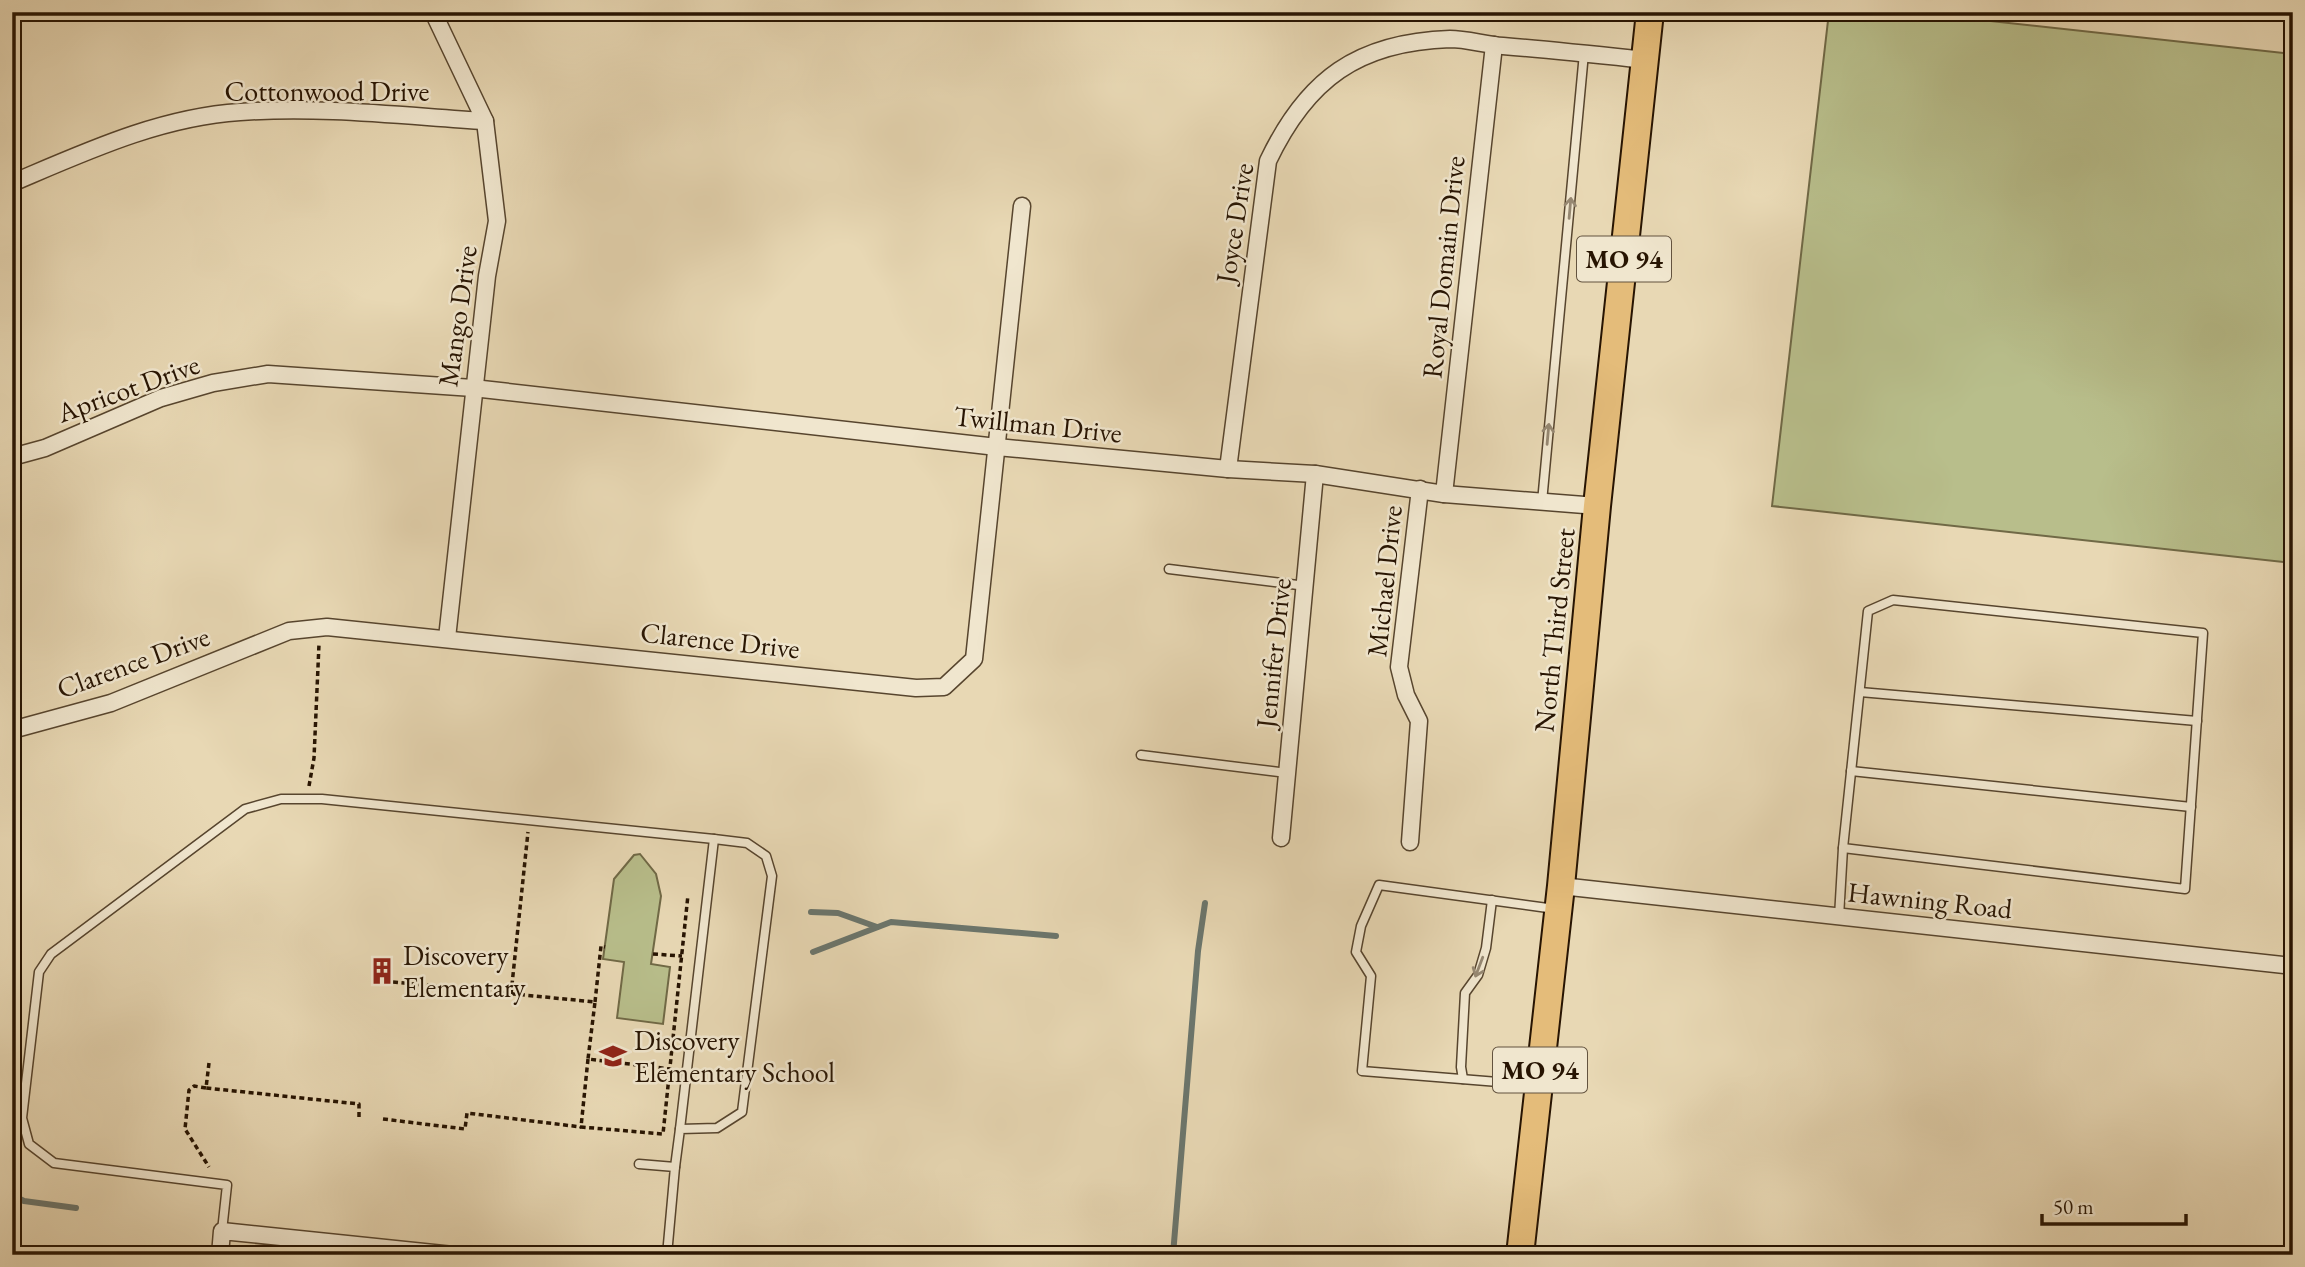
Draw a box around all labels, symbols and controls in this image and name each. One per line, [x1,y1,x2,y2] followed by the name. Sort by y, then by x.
[224,73,430,109] street label: Cottonwood Drive
[1413,154,1473,380] street label: Royal Domain Drive
[1206,160,1261,288] street label: Joyce Drive
[1564,197,1577,219] one-way arrow
[1577,236,1671,282] road number: MO 94
[429,243,485,389] street label: Mango Drive
[51,346,204,431] street label: Apricot Drive
[952,397,1124,451] street label: Twillman Drive
[1542,423,1555,446] one-way arrow
[1358,503,1410,659] street label: Michael Drive
[1525,526,1583,734] street label: North Third Street
[1247,576,1299,732] street label: Jennifer Drive
[639,614,802,666] street label: Clarence Drive
[52,618,214,706] street label: Clarence Drive
[1846,873,2015,927] street label: Hawning Road
[403,937,526,1005] place label: Discovery Elementary
[367,956,397,986] building icon: Discovery Elementary
[1472,956,1485,977] one-way arrow
[634,1022,835,1090] place label: Discovery Elementary School
[598,1041,628,1071] school or university icon: Discovery Elementary School
[1493,1048,1587,1092] road number: MO 94
[2042,1183,2186,1227] scale bar
[2053,1193,2094,1220] text: 50 m

